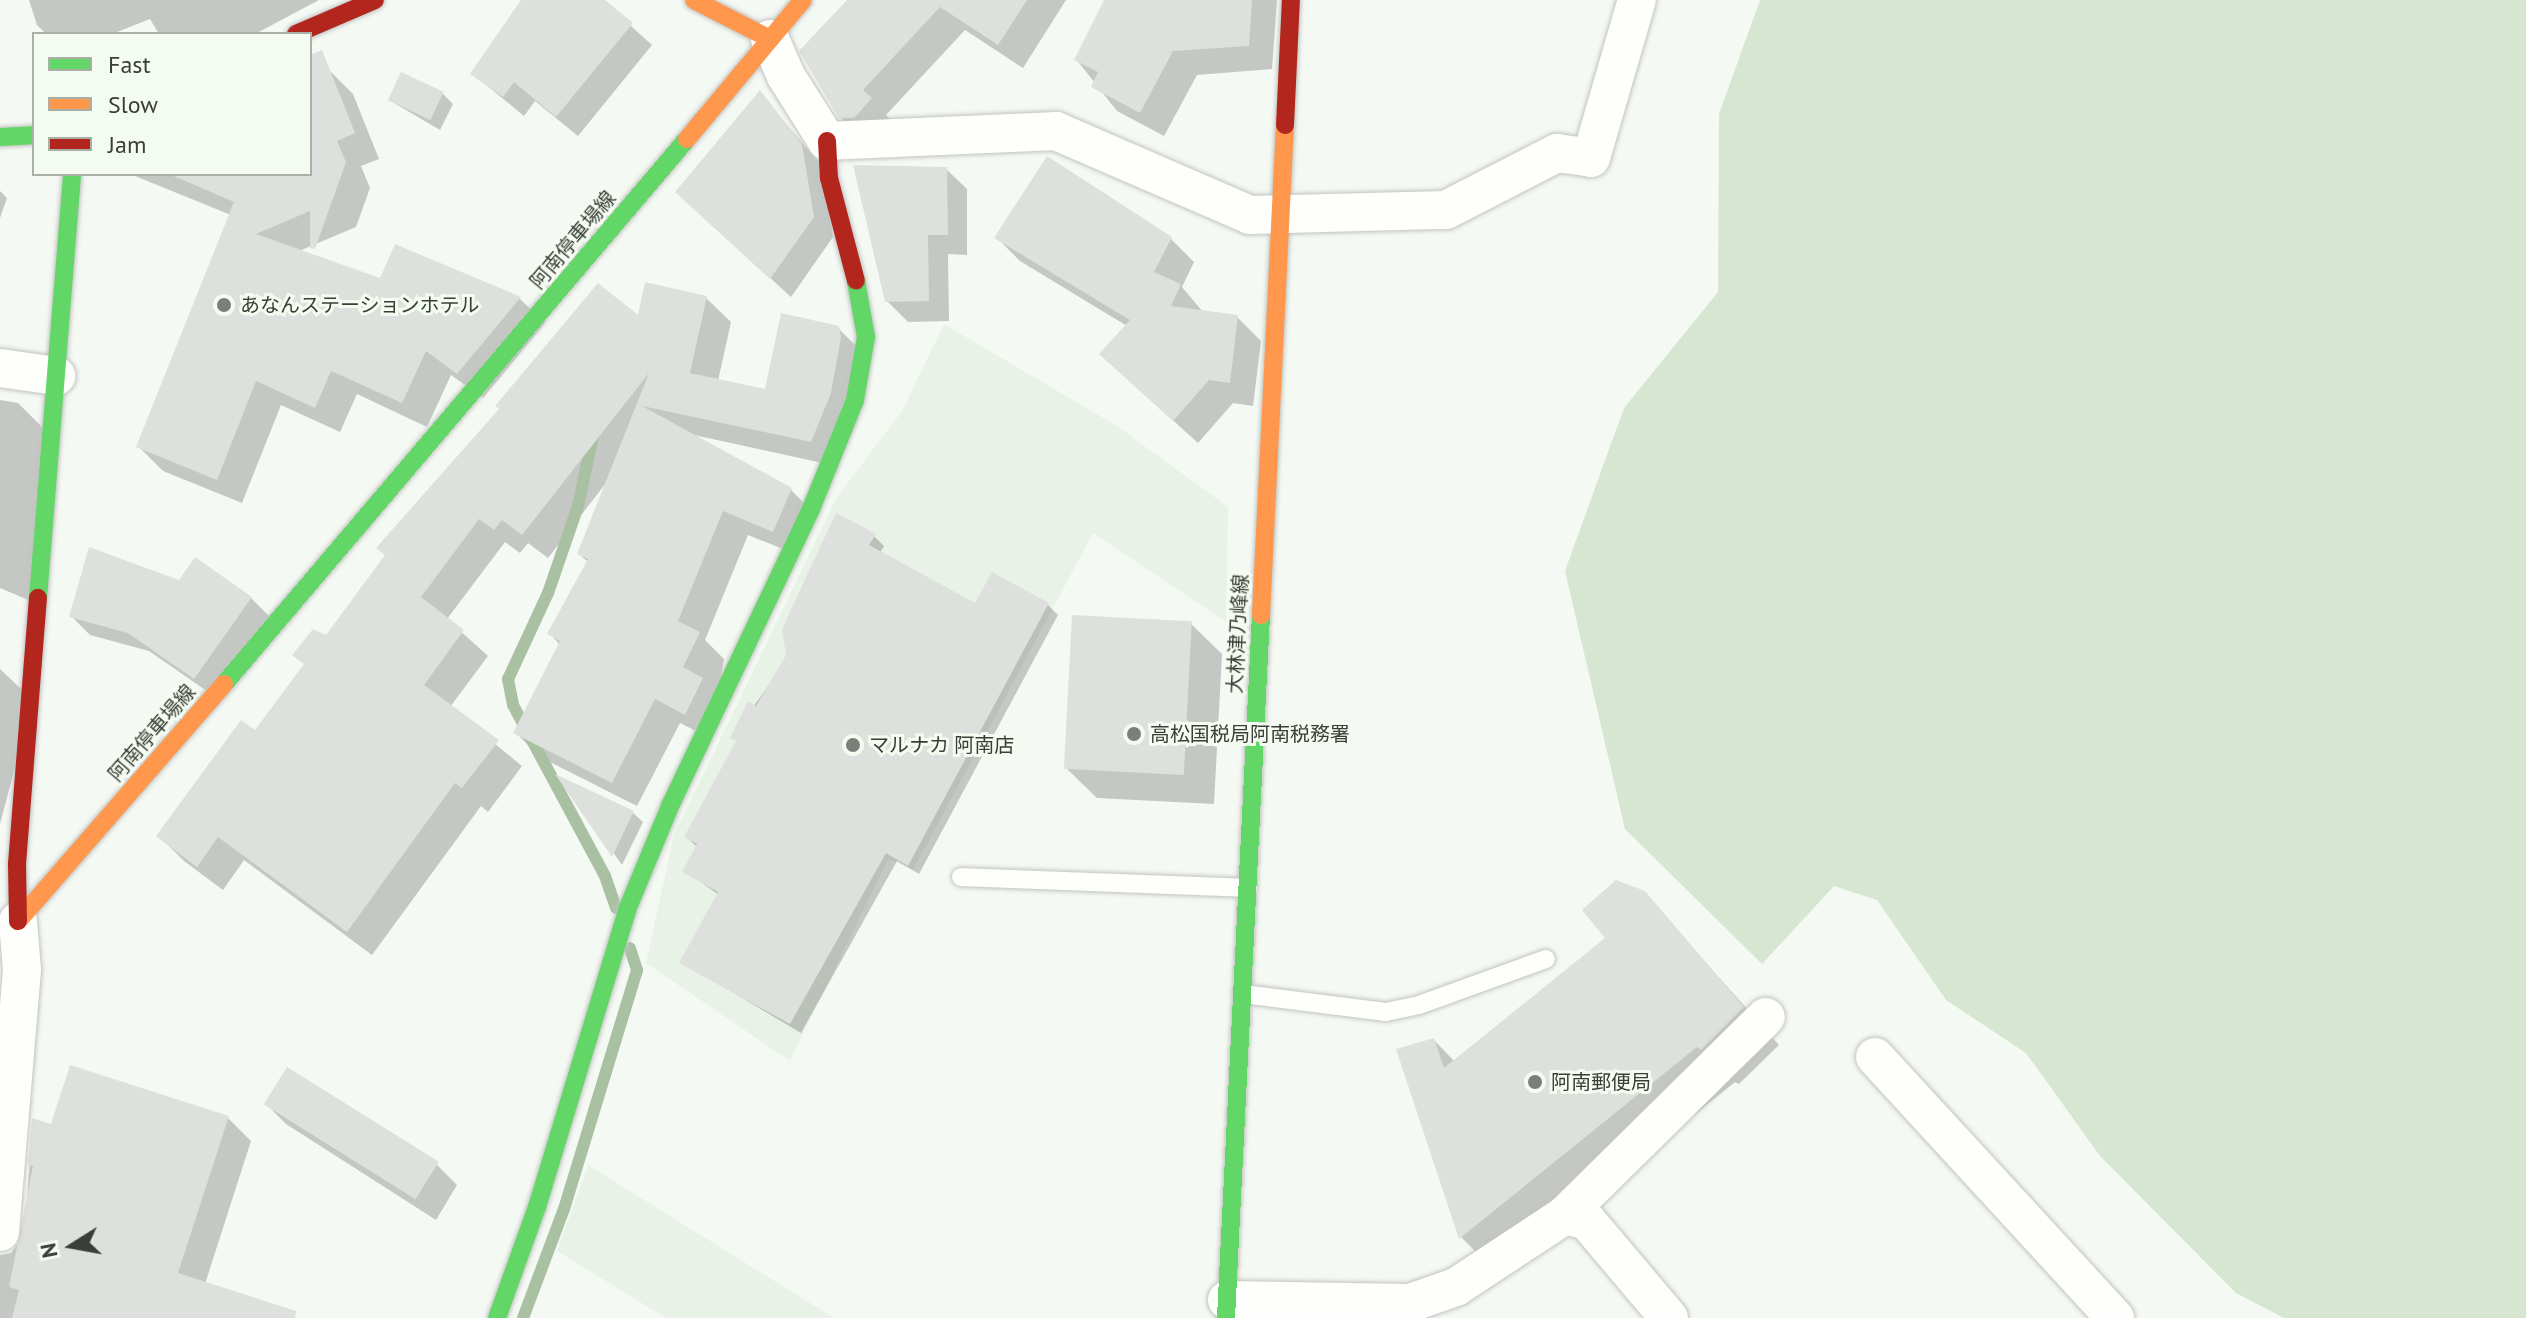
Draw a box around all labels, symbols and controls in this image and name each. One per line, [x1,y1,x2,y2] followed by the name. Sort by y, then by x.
[32,32,312,176] legend
[108,49,151,80] text: Fast
[108,89,158,120] text: Slow
[108,129,146,160] text: Jam
[525,186,621,294] street label: 阿南停車場線
[240,293,480,317] place label: あなんステーションホテル
[215,296,233,314] marker: あなんステーションホテル
[1223,573,1253,695] street label: 大林津乃峰線
[104,680,200,786] street label: 阿南停車場線
[1150,722,1350,746] place label: 高松国税局阿南税務署
[1125,725,1143,743] marker: 高松国税局阿南税務署
[869,733,1014,757] place label: マルナカ 阿南店
[844,736,862,754] marker: マルナカ 阿南店
[1551,1070,1651,1094] place label: 阿南郵便局
[1526,1073,1544,1091] marker: 阿南郵便局
[32,1206,112,1286] north arrow
[33,1241,64,1260] text: N

